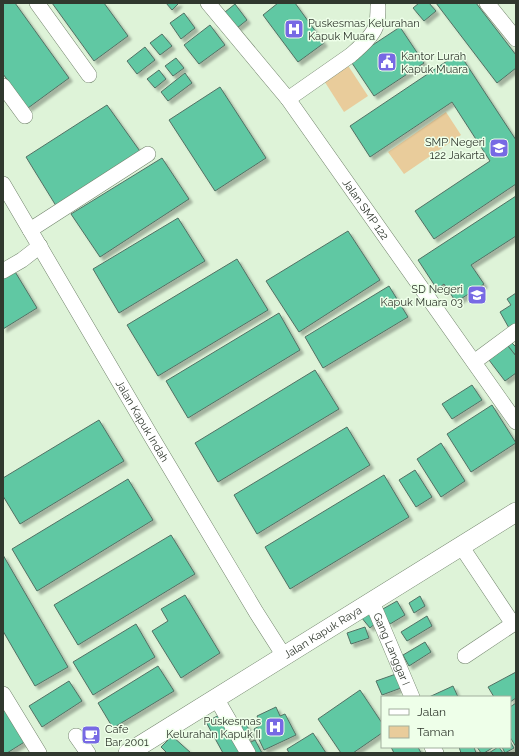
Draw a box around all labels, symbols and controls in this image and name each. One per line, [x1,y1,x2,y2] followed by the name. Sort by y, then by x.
[308,17,420,43] place label: Puskesmas Kelurahan Kapuk Muara
[283,18,305,40] hospital icon: Puskesmas Kelurahan Kapuk Muara
[401,50,468,76] place label: Kantor Lurah Kapuk Muara
[376,51,398,73] public building icon: Kantor Lurah Kapuk Muara
[425,136,485,162] place label: SMP Negeri 122 Jakarta
[488,137,510,159] school or university icon: SMP Negeri 122 Jakarta
[340,176,392,242] street label: Jalan SMP 122
[381,283,463,309] place label: SD Negeri Kapuk Muara 03
[466,284,488,306] school or university icon: SD Negeri Kapuk Muara 03
[113,378,172,464] street label: Jalan Kapuk Indah
[281,603,364,661] street label: Jalan Kapuk Raya
[371,611,413,687] street label: Gang Langgar I
[381,696,511,748] legend
[417,705,446,719] text: Jalan
[166,715,261,741] place label: Puskesmas Kelurahan Kapuk II
[264,716,286,738] hospital icon: Puskesmas Kelurahan Kapuk II
[105,723,149,749] place label: Cafe Bar 2001
[80,724,102,746] cafe icon: Cafe Bar 2001
[417,725,454,739] text: Taman

